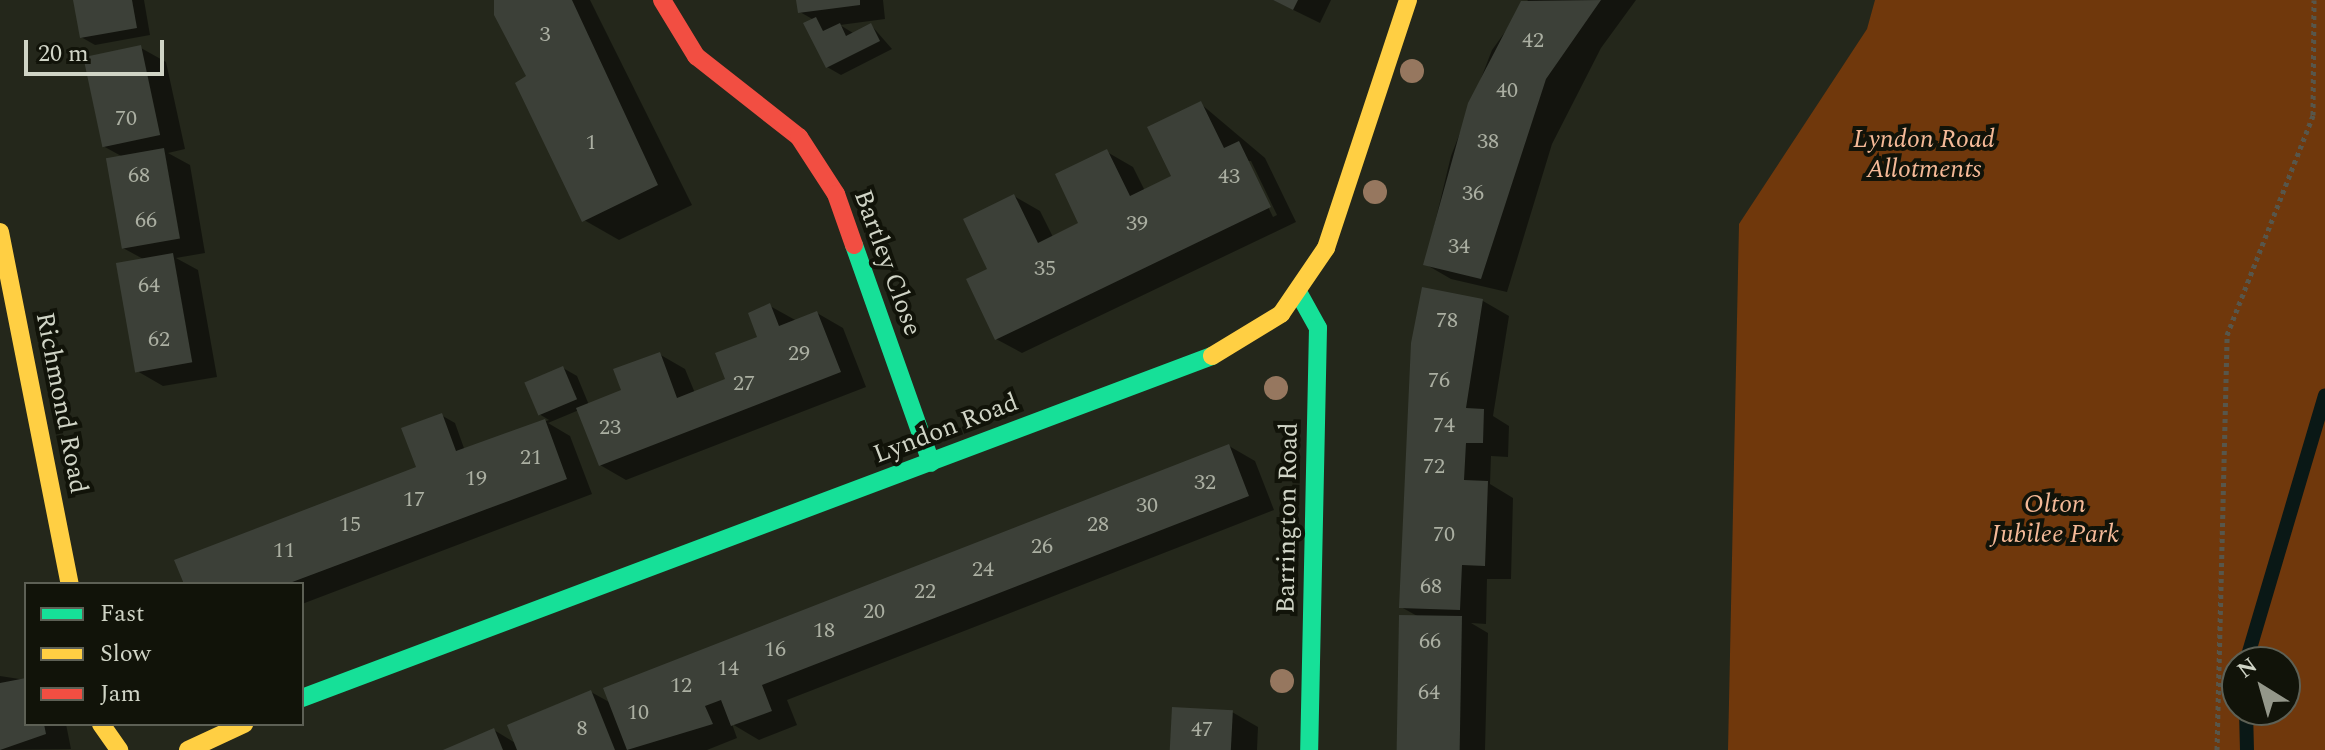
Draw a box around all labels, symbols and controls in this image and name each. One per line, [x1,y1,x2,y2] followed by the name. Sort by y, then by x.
[540,22,550,48] house number: 3
[28,24,168,74] scale bar
[1522,28,1544,54] house number: 42
[38,36,89,72] text: 20 m
[1496,78,1518,104] house number: 40
[115,106,137,132] house number: 70
[1853,124,1995,186] park label: Lyndon Road Allotments
[1477,129,1499,155] house number: 38
[586,130,596,156] house number: 1
[128,163,150,189] house number: 68
[1218,164,1240,190] house number: 43
[1462,181,1484,207] house number: 36
[846,186,928,340] street label: Bartley Close
[135,208,157,234] house number: 66
[1126,211,1148,237] house number: 39
[1448,234,1470,260] house number: 34
[1034,256,1056,282] house number: 35
[138,273,160,299] house number: 64
[1436,308,1458,334] house number: 78
[28,310,94,496] street label: Richmond Road
[148,327,170,353] house number: 62
[788,341,810,367] house number: 29
[1428,368,1450,394] house number: 76
[733,371,755,397] house number: 27
[869,387,1023,471] street label: Lyndon Road
[1433,413,1455,439] house number: 74
[599,415,621,441] house number: 23
[1271,422,1305,614] street label: Barrington Road
[520,445,542,471] house number: 21
[1423,454,1445,480] house number: 72
[465,466,487,492] house number: 19
[1194,470,1216,496] house number: 32
[403,487,425,513] house number: 17
[1991,489,2119,550] park label: Olton Jubilee Park
[1136,493,1158,519] house number: 30
[339,512,361,538] house number: 15
[1087,512,1109,538] house number: 28
[1433,522,1455,548] house number: 70
[1031,534,1053,560] house number: 26
[273,538,295,564] house number: 11
[972,557,994,583] house number: 24
[1420,574,1442,600] house number: 68
[914,579,936,605] house number: 22
[24,582,304,726] legend
[100,596,145,632] text: Fast
[863,599,885,625] house number: 20
[813,618,835,644] house number: 18
[1419,629,1441,655] house number: 66
[100,636,151,672] text: Slow
[764,637,786,663] house number: 16
[2221,646,2301,726] north arrow
[2230,649,2265,687] text: N
[717,656,739,682] house number: 14
[670,673,692,699] house number: 12
[100,676,141,712] text: Jam
[1418,680,1440,706] house number: 64
[627,700,649,726] house number: 10
[577,716,587,742] house number: 8
[1191,717,1213,743] house number: 47

